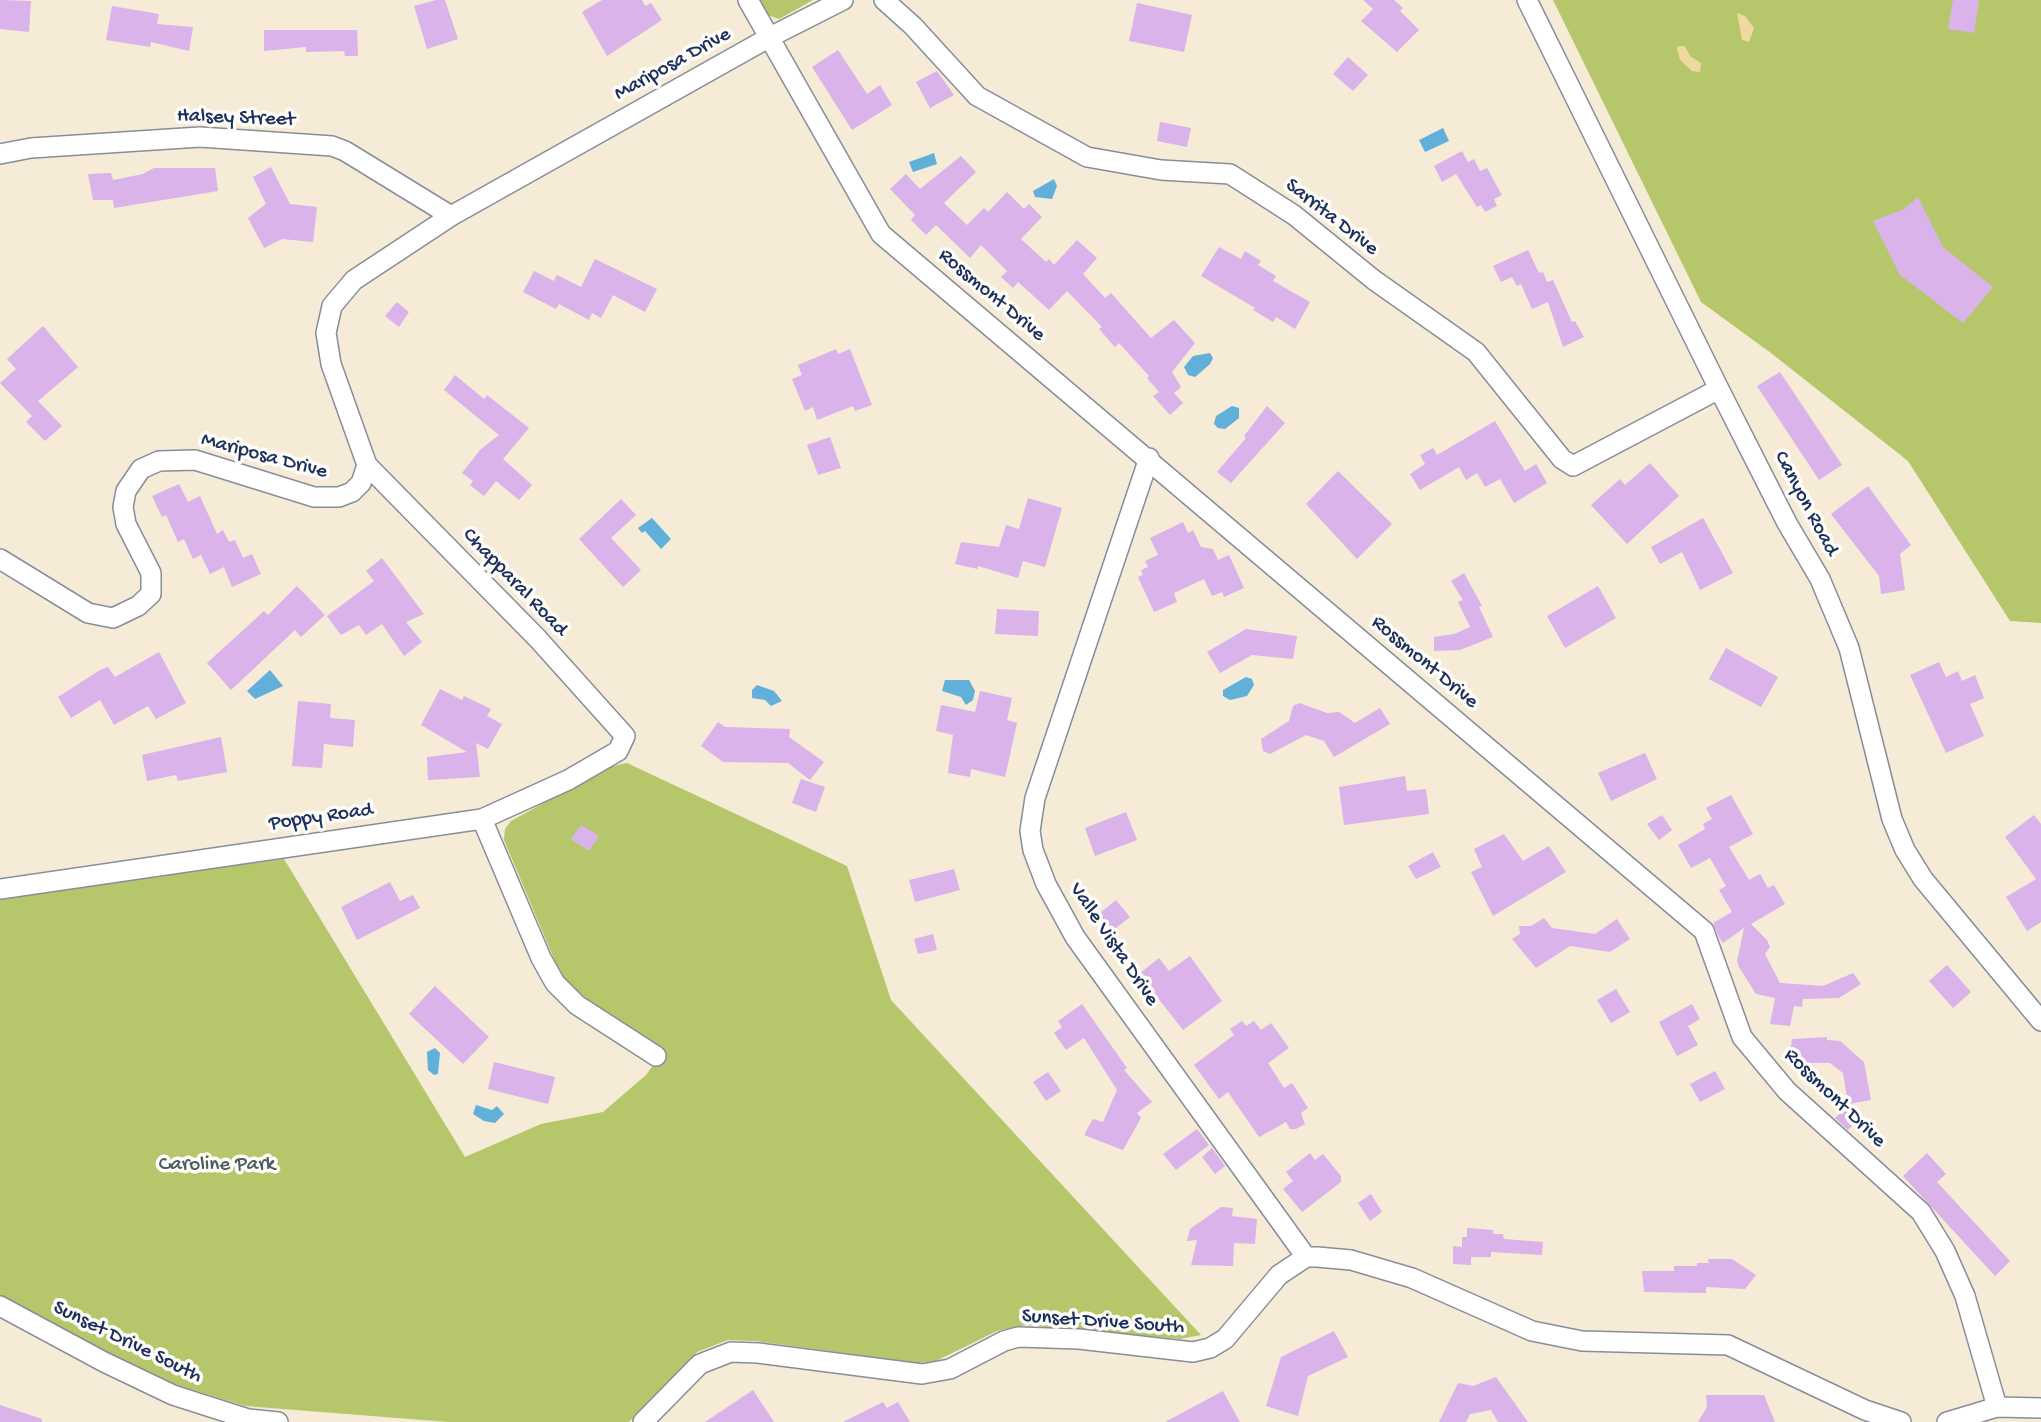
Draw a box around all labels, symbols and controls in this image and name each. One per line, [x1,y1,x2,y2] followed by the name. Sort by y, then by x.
[610,23,736,107] street label: Mariposa Drive
[177,104,295,134] street label: Halsey Street
[1279,174,1383,262] street label: Sarrita Drive
[932,244,1050,348] street label: Rossmont Drive
[198,428,330,486] street label: Mariposa Drive
[1767,447,1843,561] street label: Canyon Road
[456,523,572,643] street label: Chapparal Road
[1365,611,1483,715] street label: Rossmont Drive
[268,798,374,838] street label: Poppy Road
[1062,879,1164,1011] street label: Valle Vista Drive
[1778,1044,1890,1154] street label: Rossmont Drive
[159,1153,275,1179] park label: Caroline Park
[48,1296,206,1390] street label: Sunset Drive South
[1021,1305,1185,1341] street label: Sunset Drive South

